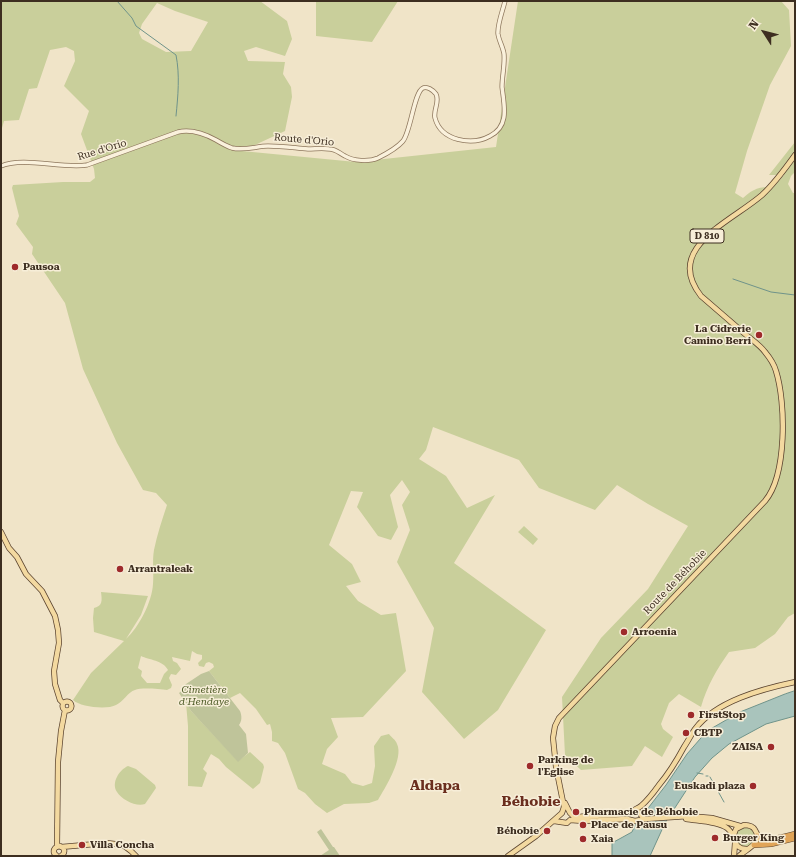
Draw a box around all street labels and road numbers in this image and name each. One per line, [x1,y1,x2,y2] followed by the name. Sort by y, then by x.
[273,131,335,149] street label: Route d'Orio
[76,137,128,163] street label: Rue d'Orio
[690,229,724,243] road number: D 810
[641,547,709,617] street label: Route de Béhobie

